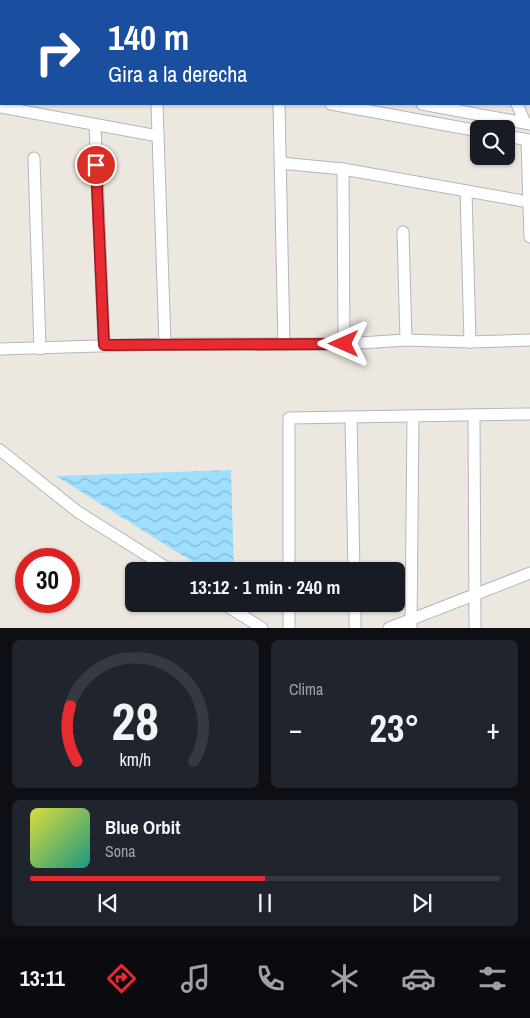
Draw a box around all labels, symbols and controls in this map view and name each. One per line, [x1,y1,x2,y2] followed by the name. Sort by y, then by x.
[108,14,189,61] text: 140 m
[25,20,90,85] icon: right
[108,59,247,89] text: Gira a la derecha
[470,120,515,165] map controls
[470,120,515,165] button: search
[75,144,117,186] pin
[82,151,110,179] icon: arrive
[317,317,369,369] position arrow
[15,548,80,613] speed limit sign: 30
[190,574,340,600] text: 13:12 · 1 min · 240 m
[289,678,323,700] text: Clima
[112,686,159,756] text: 28
[370,703,419,754] text: 23°
[289,710,302,748] text: −
[487,710,500,748] text: +
[120,748,151,772] text: km/h
[105,814,180,840] text: Blue Orbit
[105,840,136,862] text: Sona
[94,889,122,917] icon: previous
[251,889,279,917] icon: pause
[408,889,436,917] icon: next
[104,961,139,996] icon: directions
[178,961,213,996] icon: music
[253,961,288,996] icon: phone
[327,961,362,996] icon: climate
[401,961,436,996] icon: car
[475,961,510,996] icon: filters
[20,963,65,993] text: 13:11

